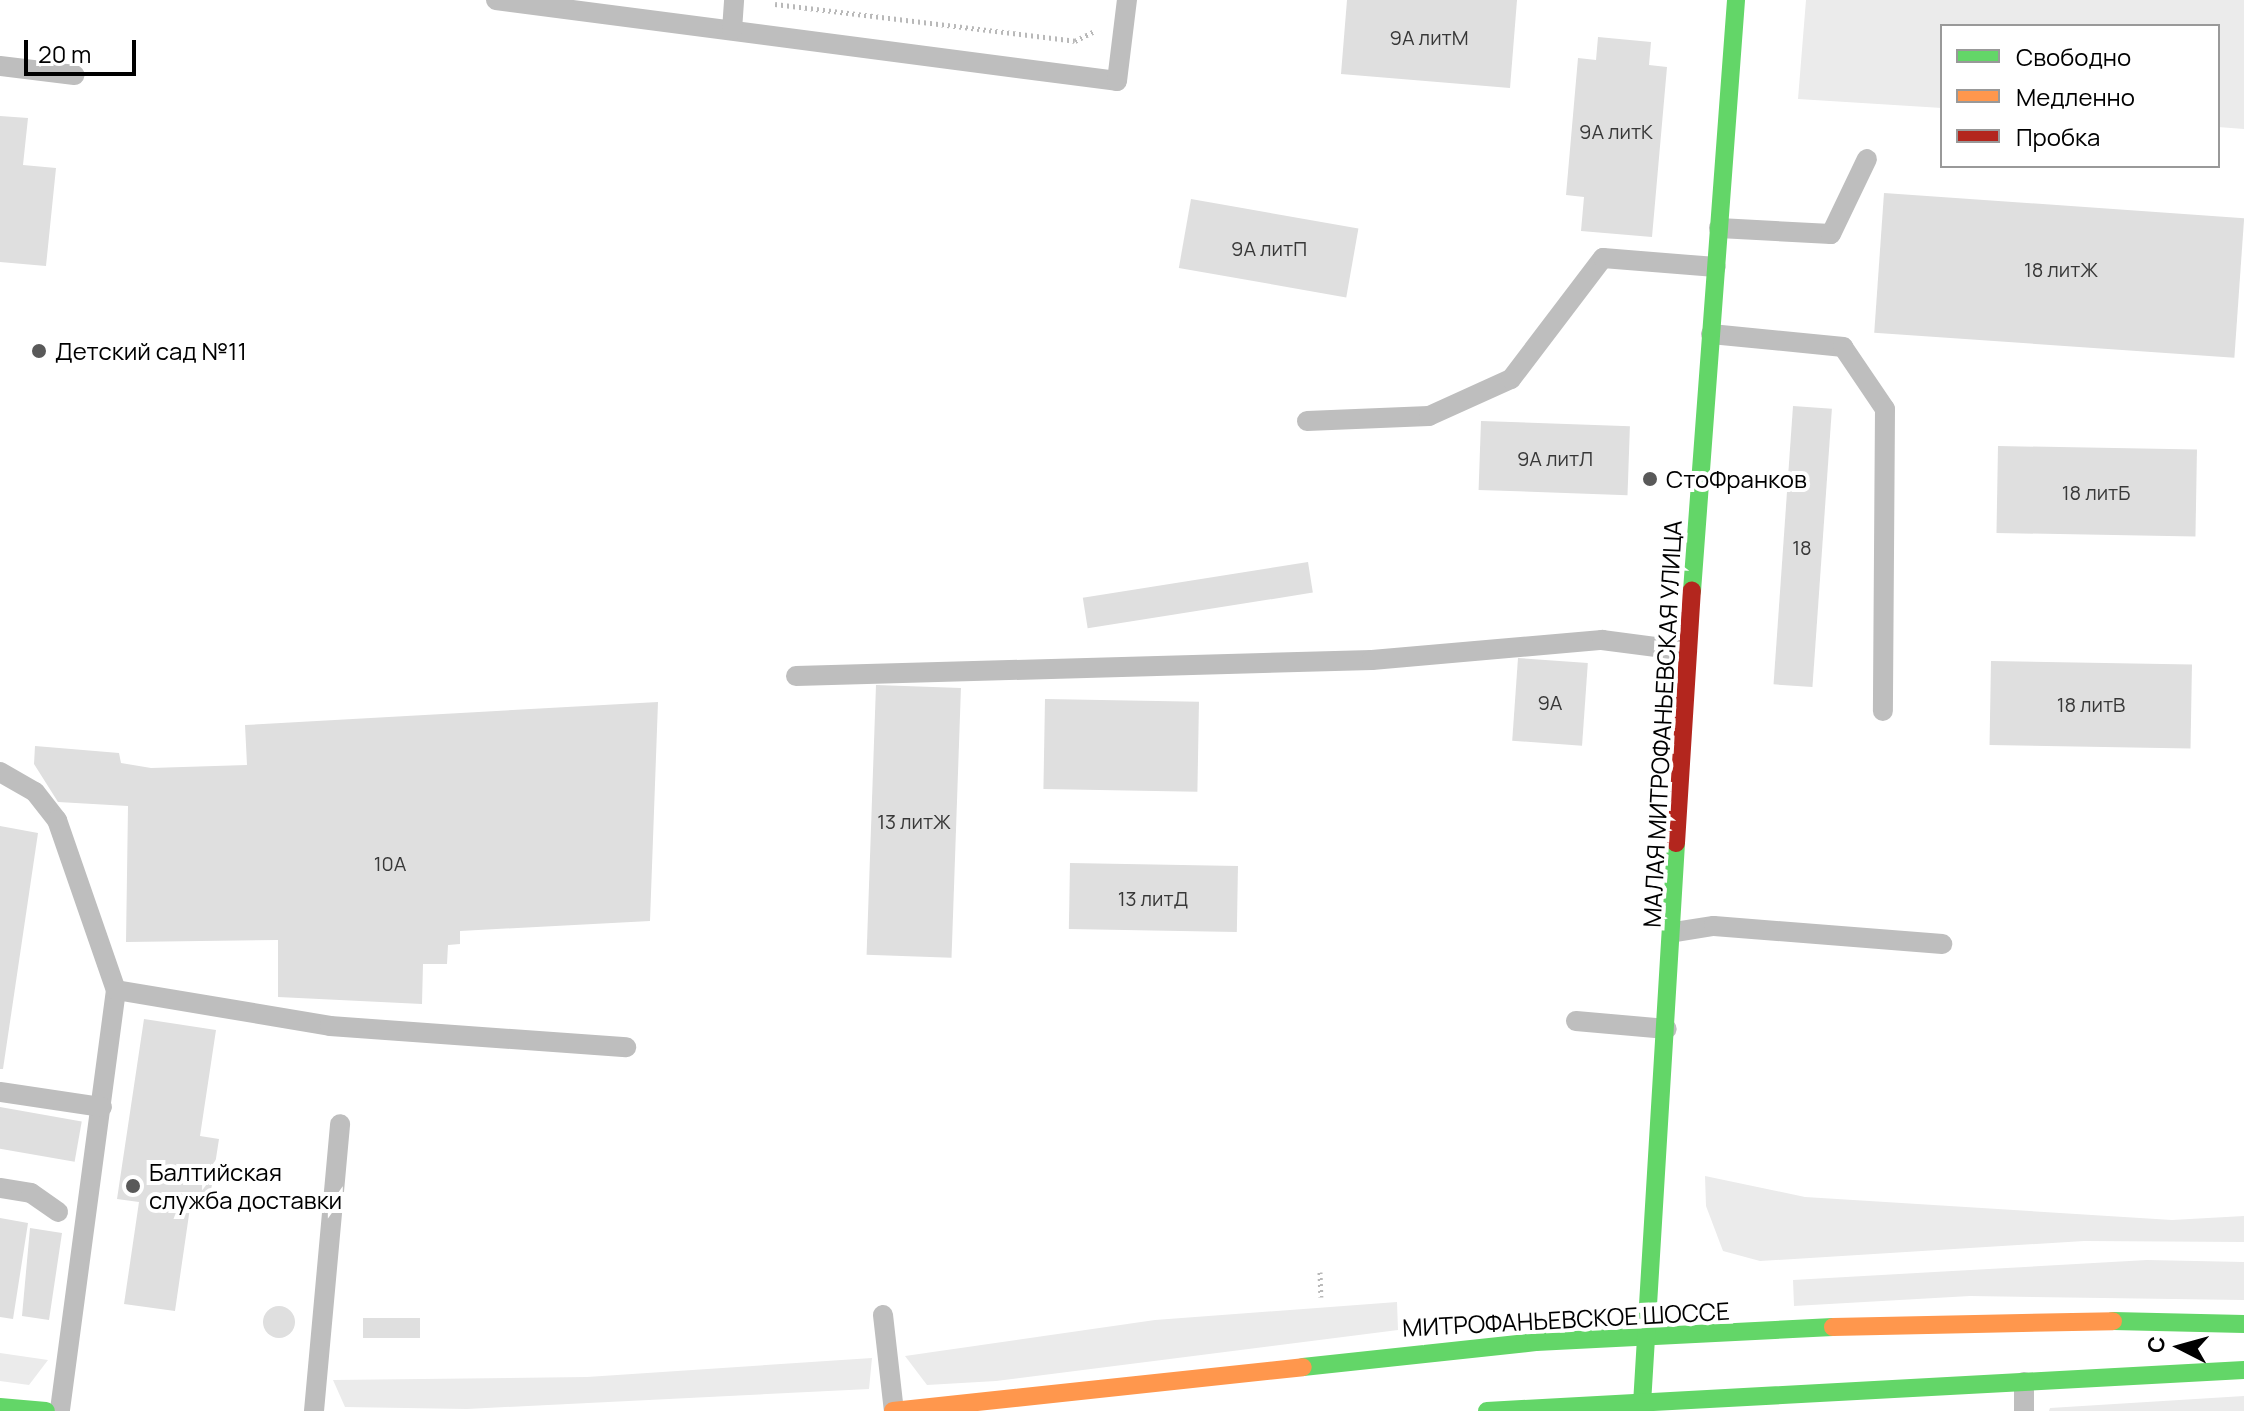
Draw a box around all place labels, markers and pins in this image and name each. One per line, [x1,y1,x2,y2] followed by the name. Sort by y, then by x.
[55,337,247,365] place label: Детский сад №11
[30,342,48,360] marker: Детский сад №11
[1666,465,1807,493] place label: СтоФранков
[1641,470,1659,488] marker: СтоФранков
[149,1158,342,1214] place label: Балтийская служба доставки
[124,1177,142,1195] marker: Балтийская служба доставки

